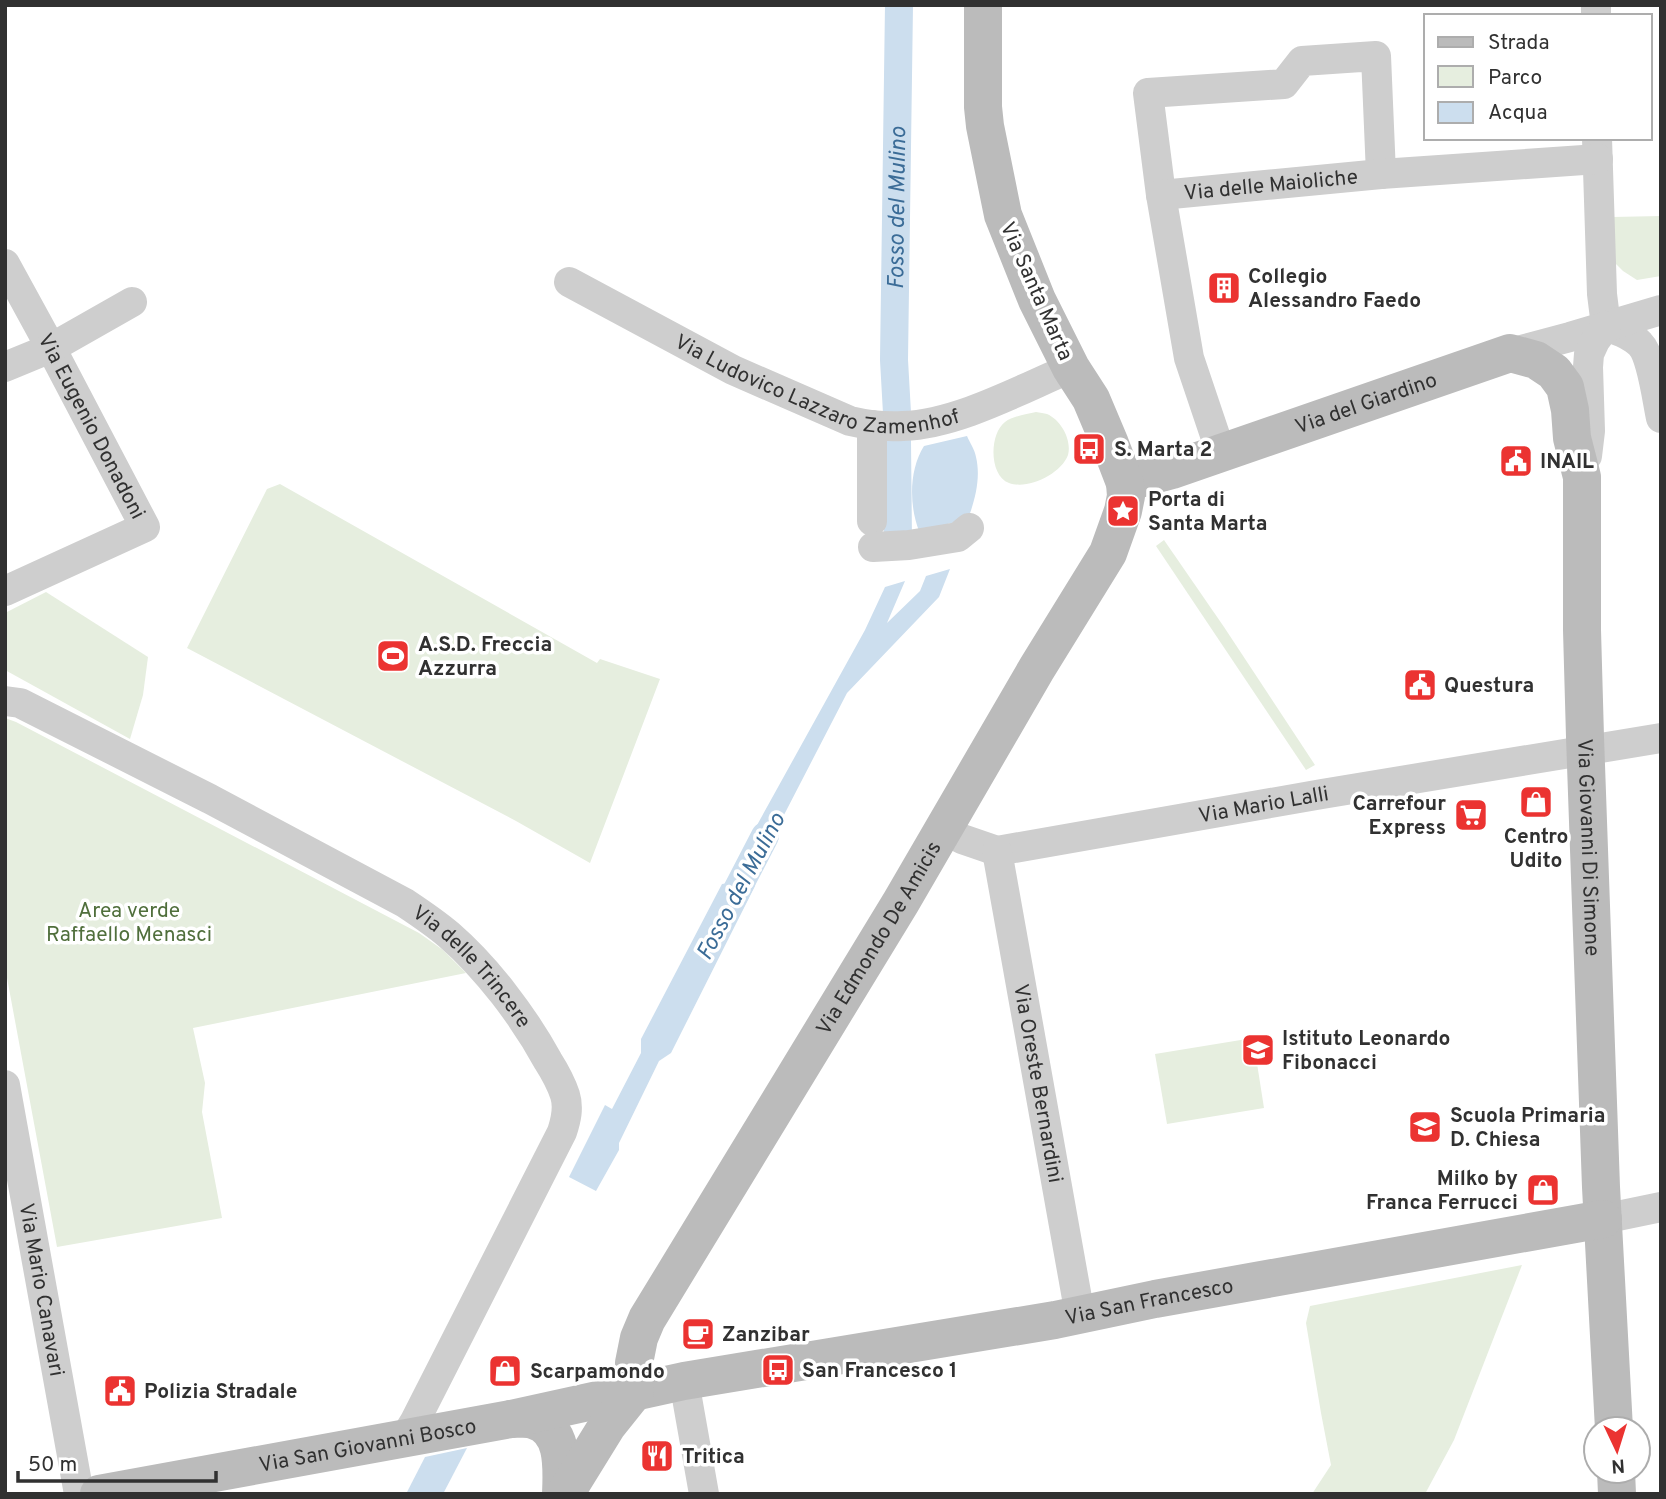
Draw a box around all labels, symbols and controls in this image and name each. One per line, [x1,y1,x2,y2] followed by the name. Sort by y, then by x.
[1424,14,1652,140] legend
[1488,30,1549,57] text: Strada
[1488,65,1542,92] text: Parco
[1488,100,1548,127] text: Acqua
[883,126,914,290] water label: Fosso del Mulino
[1183,164,1359,208] street label: Via delle Maioliche
[993,218,1078,365] street label: Via Santa Marta
[1248,264,1421,315] place label: Collegio Alessandro Faedo
[1205,269,1243,307] building icon: Collegio Alessandro Faedo
[31,329,151,524] street label: Via Eugenio Donadoni
[669,329,963,441] street label: Via Ludovico Lazzaro Zamenhof
[1292,367,1441,441] street label: Via del Giardino
[1070,430,1108,468] bus stop icon: S. Marta 2
[1114,437,1212,464] place label: S. Marta 2
[1497,442,1535,480] public building icon: INAIL
[1540,449,1594,476] place label: INAIL
[1148,487,1267,538] place label: Porta di Santa Marta
[1104,492,1142,530] place icon: Porta di Santa Marta
[418,632,552,683] place label: A.S.D. Freccia Azzurra
[374,637,412,675] sports icon: A.S.D. Freccia Azzurra
[1401,666,1439,704] public building icon: Questura
[1444,673,1534,700] place label: Questura
[1570,738,1605,957] street label: Via Giovanni Di Simone
[1196,781,1331,830] street label: Via Mario Lalli
[1517,783,1555,821] shop icon: Centro Udito
[1352,791,1446,842] place label: Carrefour Express
[1452,796,1490,834] supermarket icon: Carrefour Express
[691,808,794,966] water label: Fosso del Mulino
[1504,824,1568,875] place label: Centro Udito
[811,837,948,1041] street label: Via Edmondo De Amicis
[46,898,212,949] park label: Area verde Raffaello Menasci
[407,900,536,1034] street label: Via delle Trincere
[1006,982,1068,1185] street label: Via Oreste Bernardini
[1282,1026,1450,1077] place label: Istituto Leonardo Fibonacci
[1239,1031,1277,1069] school or university icon: Istituto Leonardo Fibonacci
[1450,1103,1605,1154] place label: Scuola Primaria D. Chiesa
[1406,1108,1444,1146] school or university icon: Scuola Primaria D. Chiesa
[1366,1166,1518,1217] place label: Milko by Franca Ferrucci
[1524,1171,1562,1209] shop icon: Milko by Franca Ferrucci
[12,1201,69,1379] street label: Via Mario Canavari
[1063,1273,1236,1332] street label: Via San Francesco
[679,1315,717,1353] cafe icon: Zanzibar
[722,1322,810,1349] place label: Zanzibar
[759,1351,797,1389] bus stop icon: San Francesco 1
[486,1352,524,1390] shop icon: Scarpamondo
[802,1358,958,1385] place label: San Francesco 1
[530,1359,665,1386] place label: Scarpamondo
[101,1372,139,1410] public building icon: Polizia Stradale
[144,1379,297,1406] place label: Polizia Stradale
[257,1414,479,1480] street label: Via San Giovanni Bosco
[1582,1415,1652,1485] north arrow
[638,1437,676,1475] restaurant icon: Tritica
[18,1440,215,1484] scale bar
[682,1444,745,1471] place label: Tritica
[28,1452,77,1479] text: 50 m
[1610,1453,1626,1477] text: N

